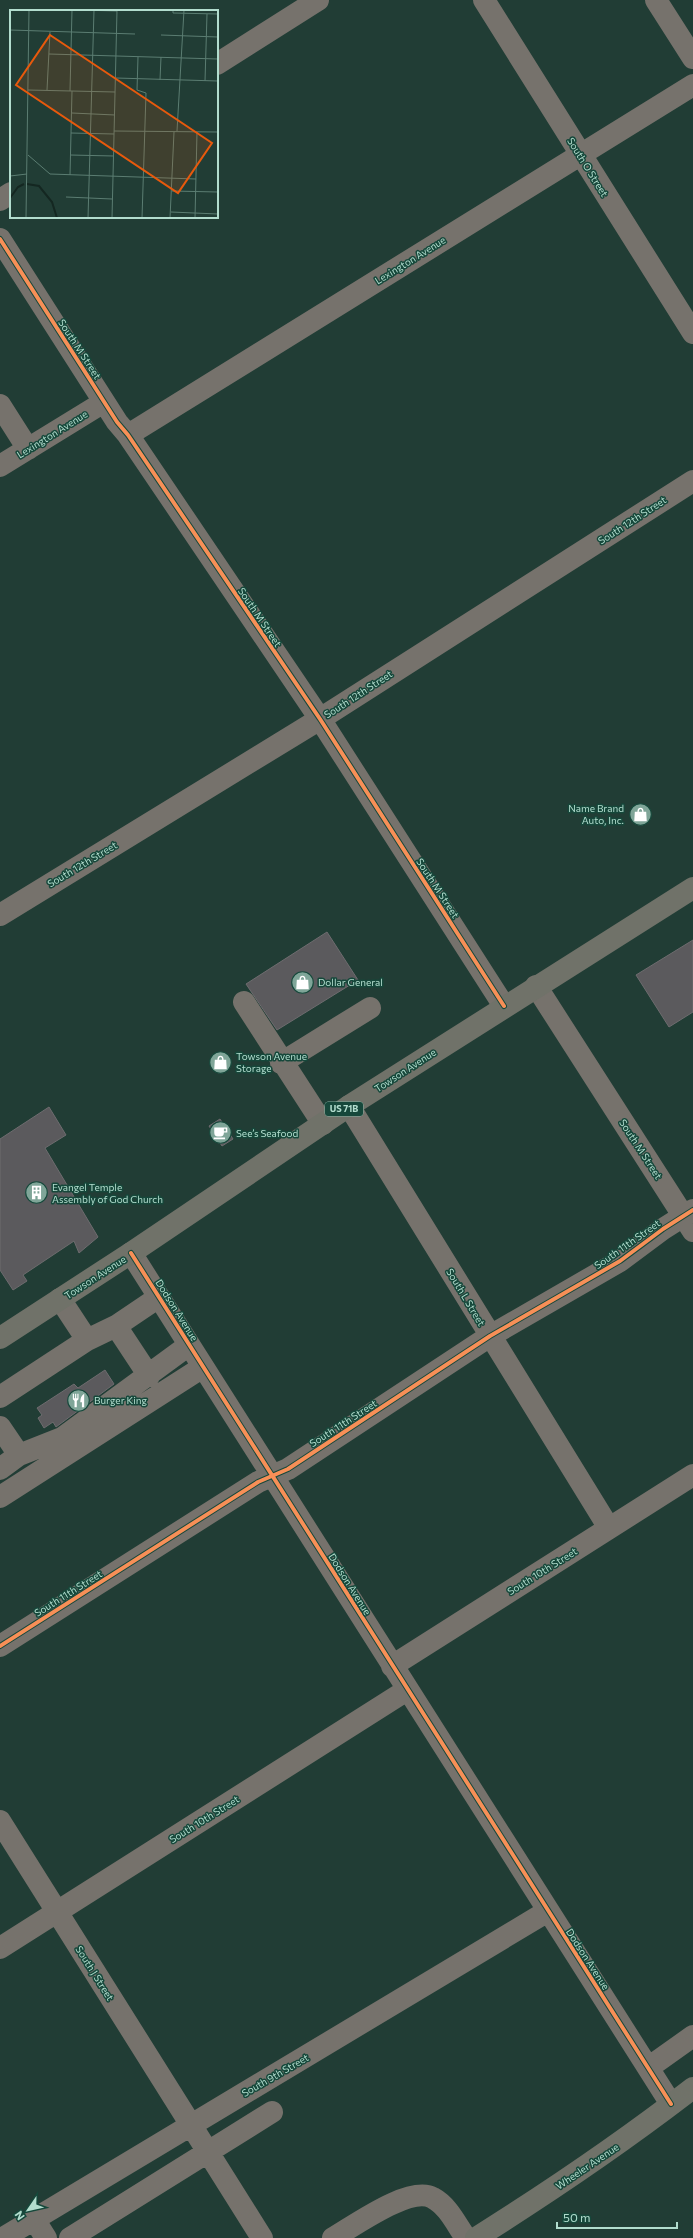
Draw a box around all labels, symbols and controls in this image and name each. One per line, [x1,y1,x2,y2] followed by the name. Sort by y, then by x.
[10,10,218,218] inset map
[565,135,611,199] street label: South O Street
[372,233,448,287] street label: Lexington Avenue
[56,317,104,381] street label: South M Street
[14,407,90,461] street label: Lexington Avenue
[596,493,668,547] street label: South 12th Street
[236,585,284,649] street label: South M Street
[322,667,394,721] street label: South 12th Street
[627,801,653,827] shop icon: Name Brand Auto, Inc.
[568,802,624,826] place label: Name Brand Auto, Inc.
[45,839,119,889] street label: South 12th Street
[414,856,462,920] street label: South M Street
[289,969,315,995] shop icon: Dollar General
[318,976,383,988] place label: Dollar General
[372,1046,438,1094] street label: Towson Avenue
[208,1049,234,1075] shop icon: Towson Avenue Storage
[236,1050,307,1074] place label: Towson Avenue Storage
[325,1102,363,1116] road number: US 71B
[617,1117,665,1181] street label: South M Street
[208,1120,234,1146] cafe icon: See’s Seafood
[236,1127,298,1139] place label: See’s Seafood
[23,1180,49,1206] building icon: Evangel Temple Assembly of God Church
[52,1181,163,1205] place label: Evangel Temple Assembly of God Church
[592,1217,662,1271] street label: South 11th Street
[62,1253,128,1301] street label: Towson Avenue
[444,1266,488,1328] street label: South L Street
[153,1277,201,1343] street label: Dodson Avenue
[66,1387,92,1413] restaurant icon: Burger King
[94,1394,148,1406] place label: Burger King
[307,1397,379,1449] street label: South 11th Street
[505,1545,579,1597] street label: South 10th Street
[326,1551,374,1617] street label: Dodson Avenue
[32,1567,104,1619] street label: South 11th Street
[167,1793,241,1845] street label: South 10th Street
[564,1926,612,1992] street label: Dodson Avenue
[73,1943,117,2003] street label: South J Street
[239,2051,311,2099] street label: South 9th Street
[553,2140,621,2192] street label: Wheeler Avenue
[8,2190,48,2230] north arrow
[557,2204,677,2230] scale bar
[12,2209,27,2223] text: N
[563,2210,591,2224] text: 50 m

